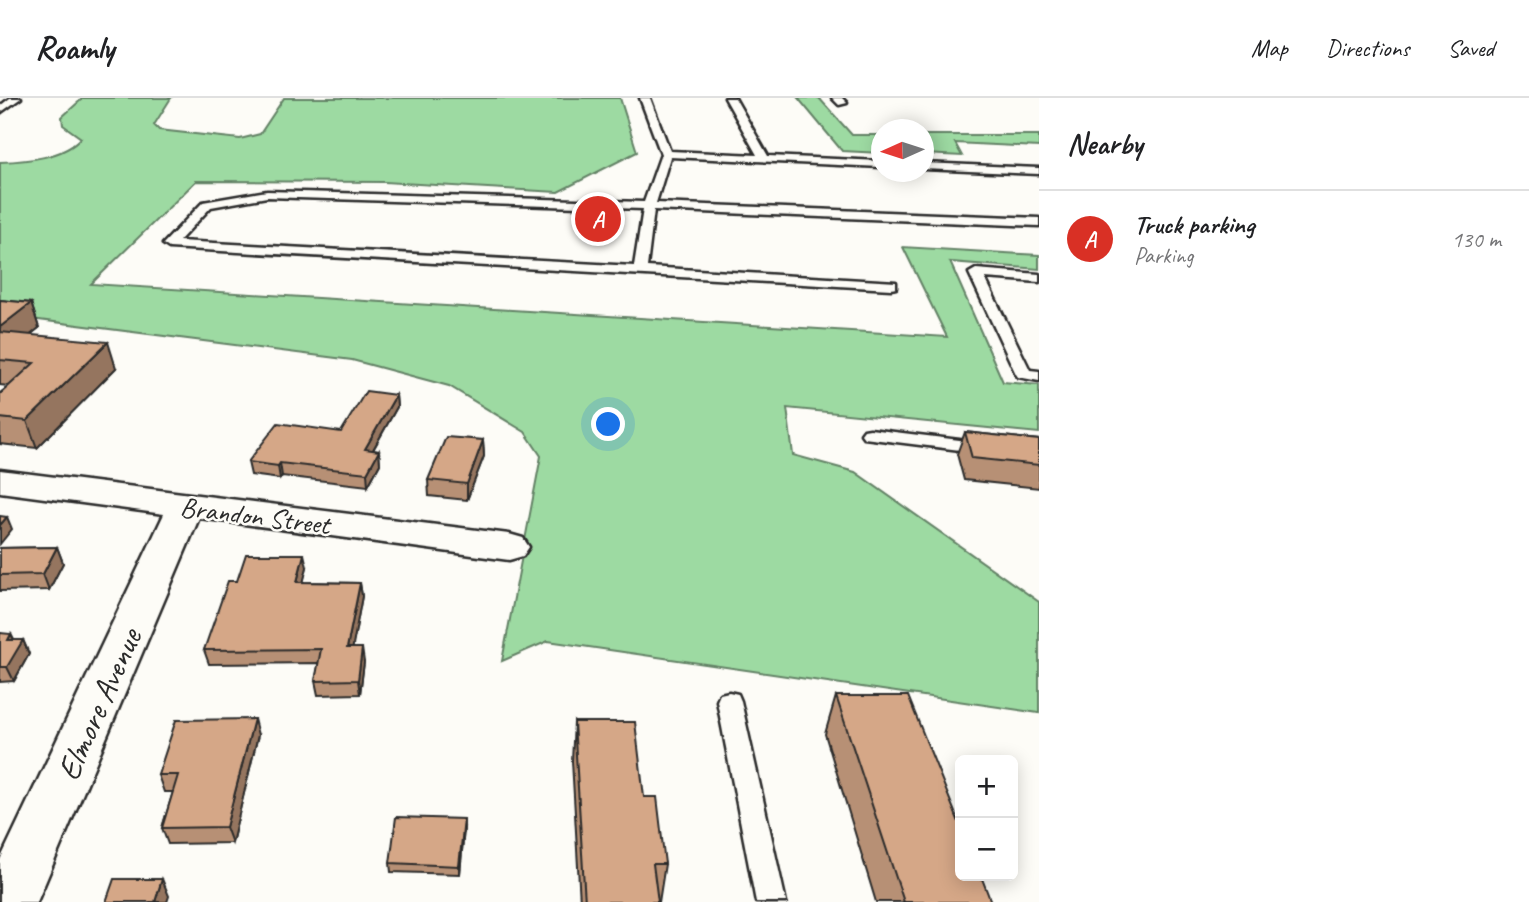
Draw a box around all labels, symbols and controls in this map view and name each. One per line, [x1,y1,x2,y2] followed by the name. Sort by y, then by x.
[35,27,114,69] text: Roamly
[1251,33,1288,63] text: Map
[1326,33,1409,63] text: Directions
[1447,33,1494,63] text: Saved
[871,119,934,182] north arrow
[1067,125,1143,163] text: Nearby
[575,193,621,245] pin: A
[1134,208,1254,241] text: Truck parking
[1084,225,1096,254] text: A
[1452,225,1501,254] text: 130 m
[1134,241,1193,270] text: Parking
[591,407,625,441] your location
[178,489,334,542] street label: Brandon Street
[47,620,152,787] street label: Elmore Avenue
[955,755,1018,881] map controls
[955,755,1018,818] button: +
[955,818,1018,881] button: −

